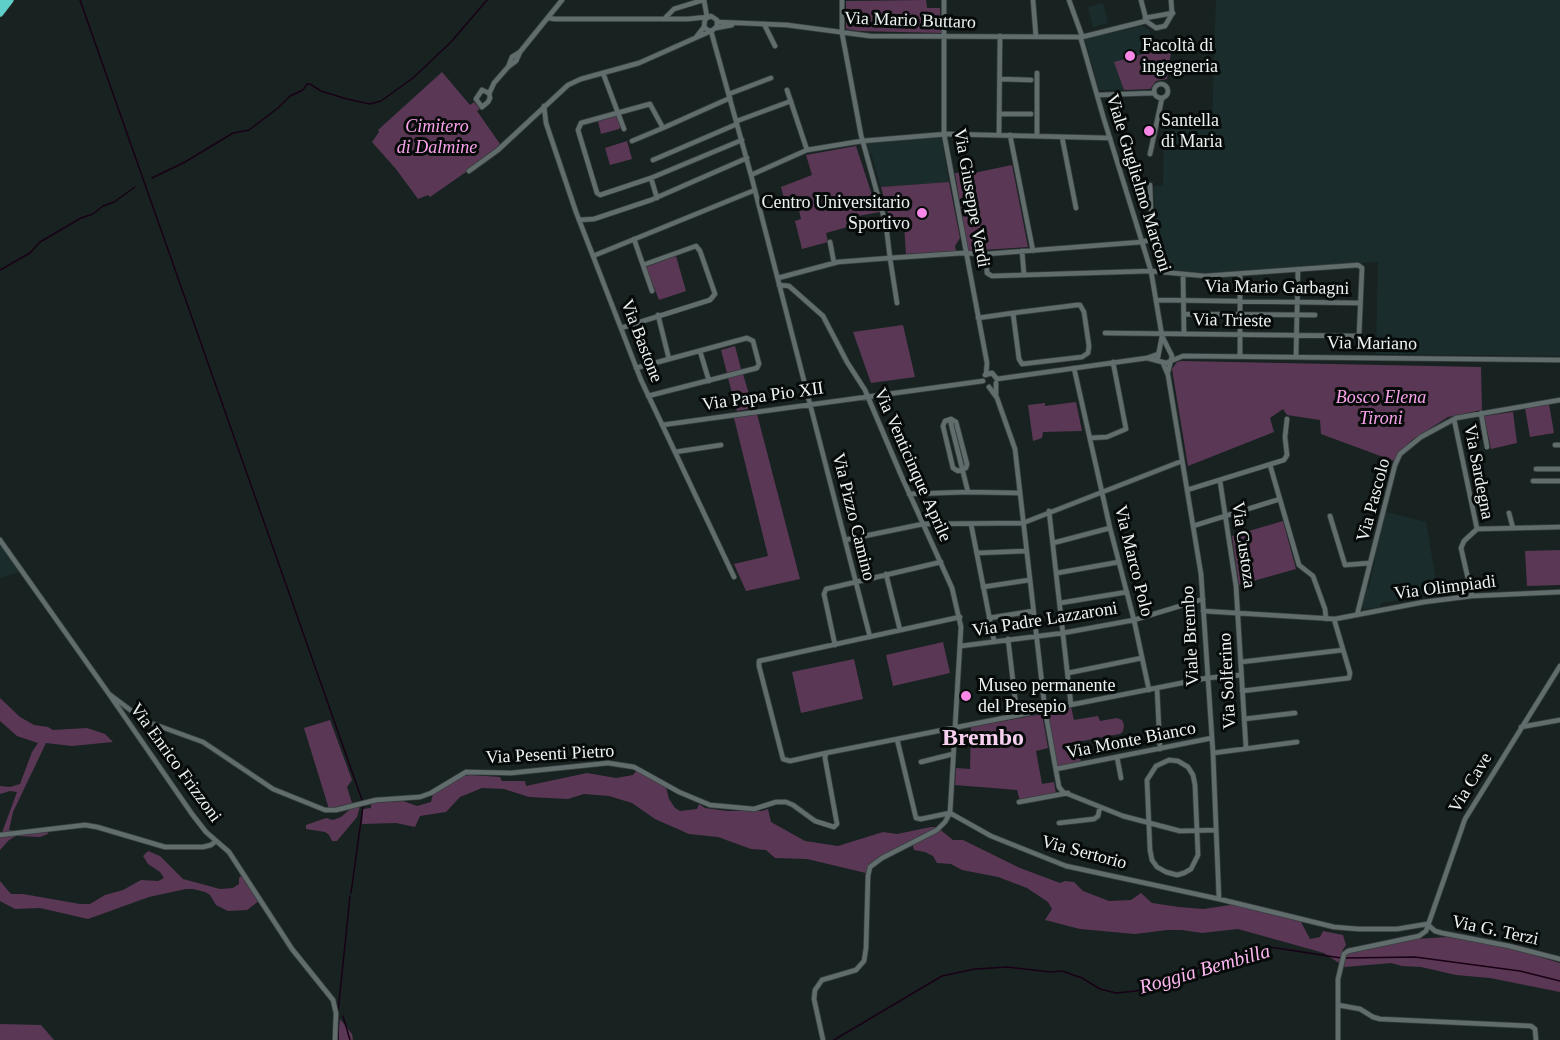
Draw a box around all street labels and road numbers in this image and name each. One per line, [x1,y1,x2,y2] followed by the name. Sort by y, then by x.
[844,8,976,34] street label: Via Mario Buttaro
[1101,91,1175,275] street label: Viale Guglielmo Marconi
[948,127,994,269] street label: Via Giuseppe Verdi
[1204,276,1350,300] street label: Via Mario Garbagni
[615,296,667,386] street label: Via Bastone
[1192,310,1272,332] street label: Via Trieste
[1327,332,1417,356] street label: Via Mariano
[701,378,825,416] street label: Via Papa Pio XII
[868,385,956,545] street label: Via Venticinque Aprile
[1458,423,1498,521] street label: Via Sardegna
[827,451,879,583] street label: Via Pizzo Camino
[1353,456,1395,544] street label: Via Pascolo
[1226,500,1260,590] street label: Via Custoza
[1109,503,1157,619] street label: Via Marco Polo
[1393,571,1497,605] street label: Via Olimpiadi
[1178,585,1204,687] street label: Viale Brembo
[971,598,1119,642] street label: Via Padre Lazzaroni
[1215,632,1241,730] street label: Via Solferino
[125,699,225,827] street label: Via Enrico Frizzoni
[1064,718,1198,764] street label: Via Monte Bianco
[485,741,615,769] street label: Via Pesenti Pietro
[1445,749,1497,817] street label: Via Cave
[1039,831,1129,875] street label: Via Sertorio
[1450,911,1540,951] street label: Via G. Terzi

